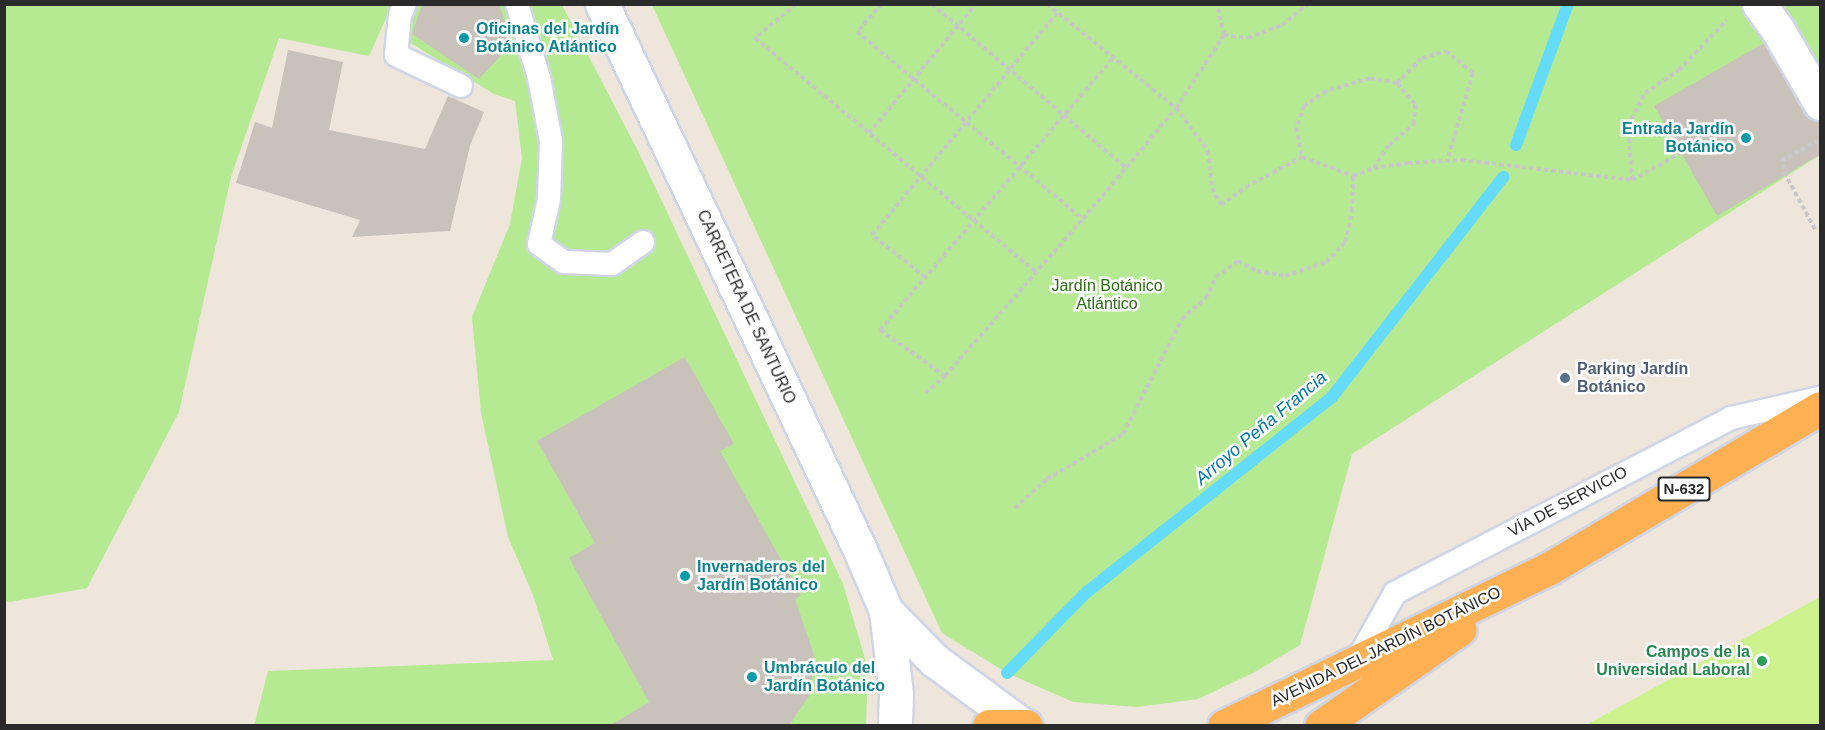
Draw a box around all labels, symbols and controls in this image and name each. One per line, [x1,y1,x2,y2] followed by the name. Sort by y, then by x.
[476,19,619,57] place label: Oficinas del Jardín Botánico Atlántico
[457,31,471,45] marker: Oficinas del Jardín Botánico Atlántico
[1622,119,1734,157] place label: Entrada Jardín Botánico
[1739,131,1753,145] marker: Entrada Jardín Botánico
[692,207,800,407] street label: CARRETERA DE SANTURIO
[1051,276,1163,314] park label: Jardín Botánico Atlántico
[1577,359,1688,397] place label: Parking Jardín Botánico
[1191,367,1331,489] water label: Arroyo Peña Francia
[1558,371,1572,385] marker: Parking Jardín Botánico
[1505,462,1631,542] street label: VÍA DE SERVICIO
[1657,477,1711,501] road number: N-632
[697,557,825,595] place label: Invernaderos del Jardín Botánico
[678,569,692,583] marker: Invernaderos del Jardín Botánico
[1267,583,1505,711] street label: AVENIDA DEL JARDÍN BOTÁNICO
[1596,642,1750,680] place label: Campos de la Universidad Laboral
[1755,654,1769,668] marker: Campos de la Universidad Laboral
[764,658,885,696] place label: Umbráculo del Jardín Botánico
[745,670,759,684] marker: Umbráculo del Jardín Botánico

